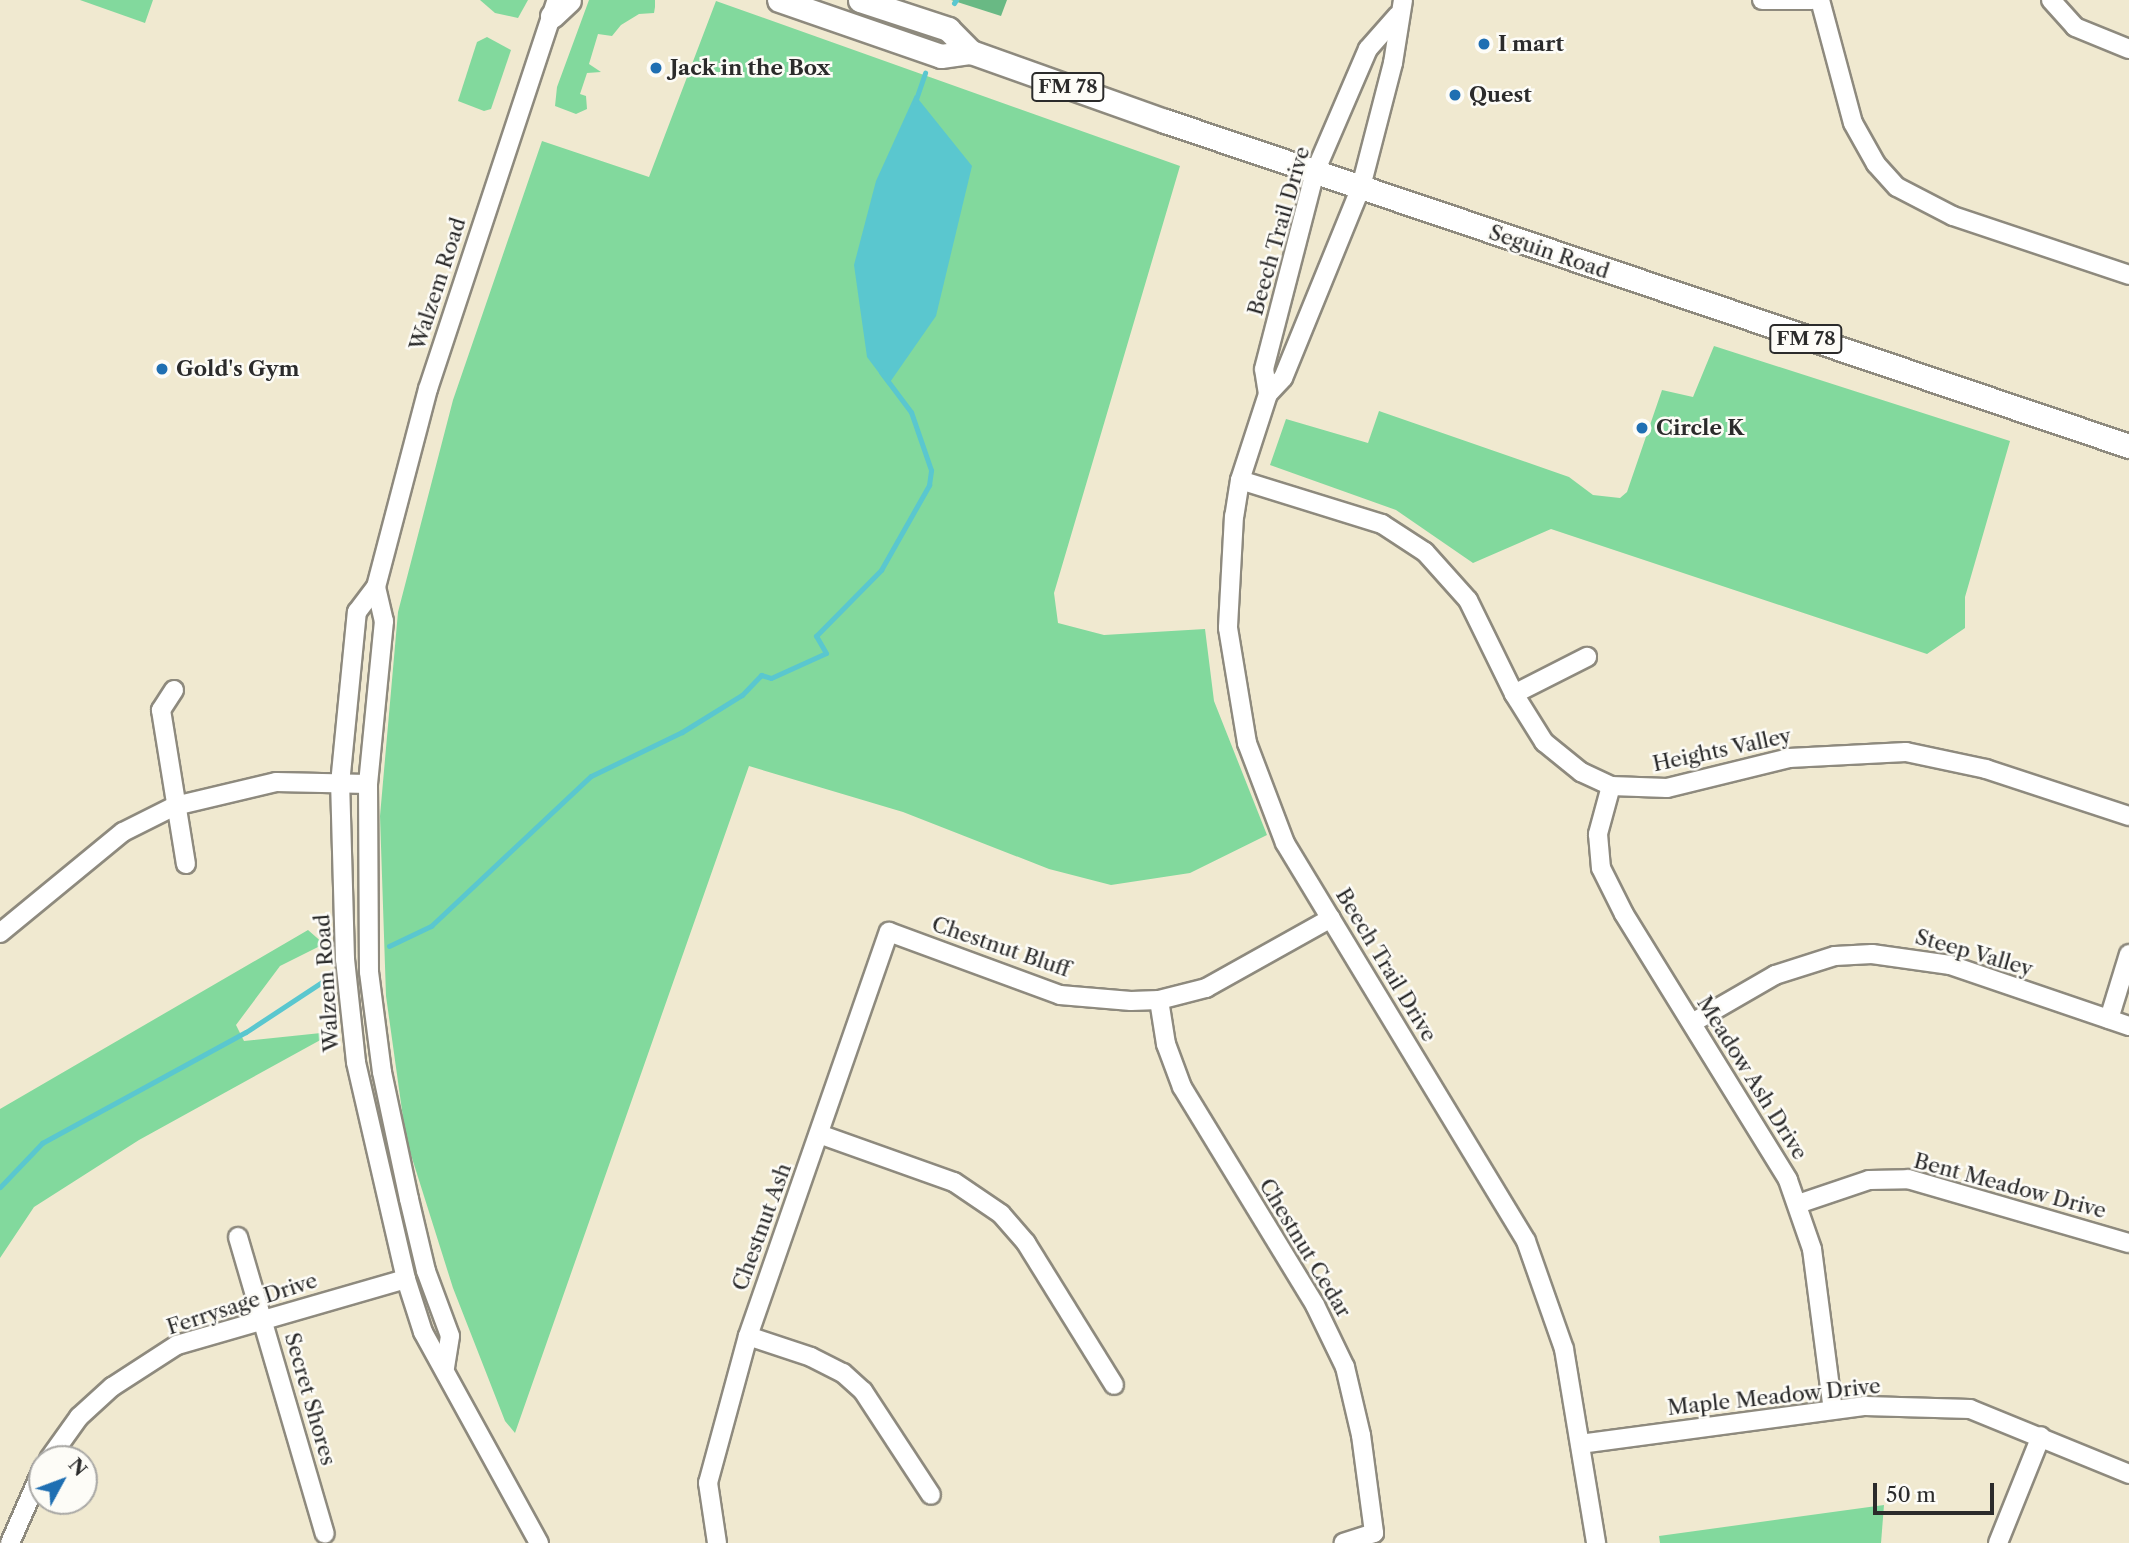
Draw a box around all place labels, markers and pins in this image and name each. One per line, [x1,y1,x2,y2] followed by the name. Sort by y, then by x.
[1498,31,1564,57] place label: I mart
[1476,36,1492,52] marker: I mart
[670,55,831,81] place label: Jack in the Box
[648,60,664,76] marker: Jack in the Box
[1469,82,1532,108] place label: Quest
[1447,87,1463,103] marker: Quest
[176,356,299,382] place label: Gold's Gym
[154,361,170,377] marker: Gold's Gym
[1656,415,1744,441] place label: Circle K
[1634,420,1650,436] marker: Circle K

